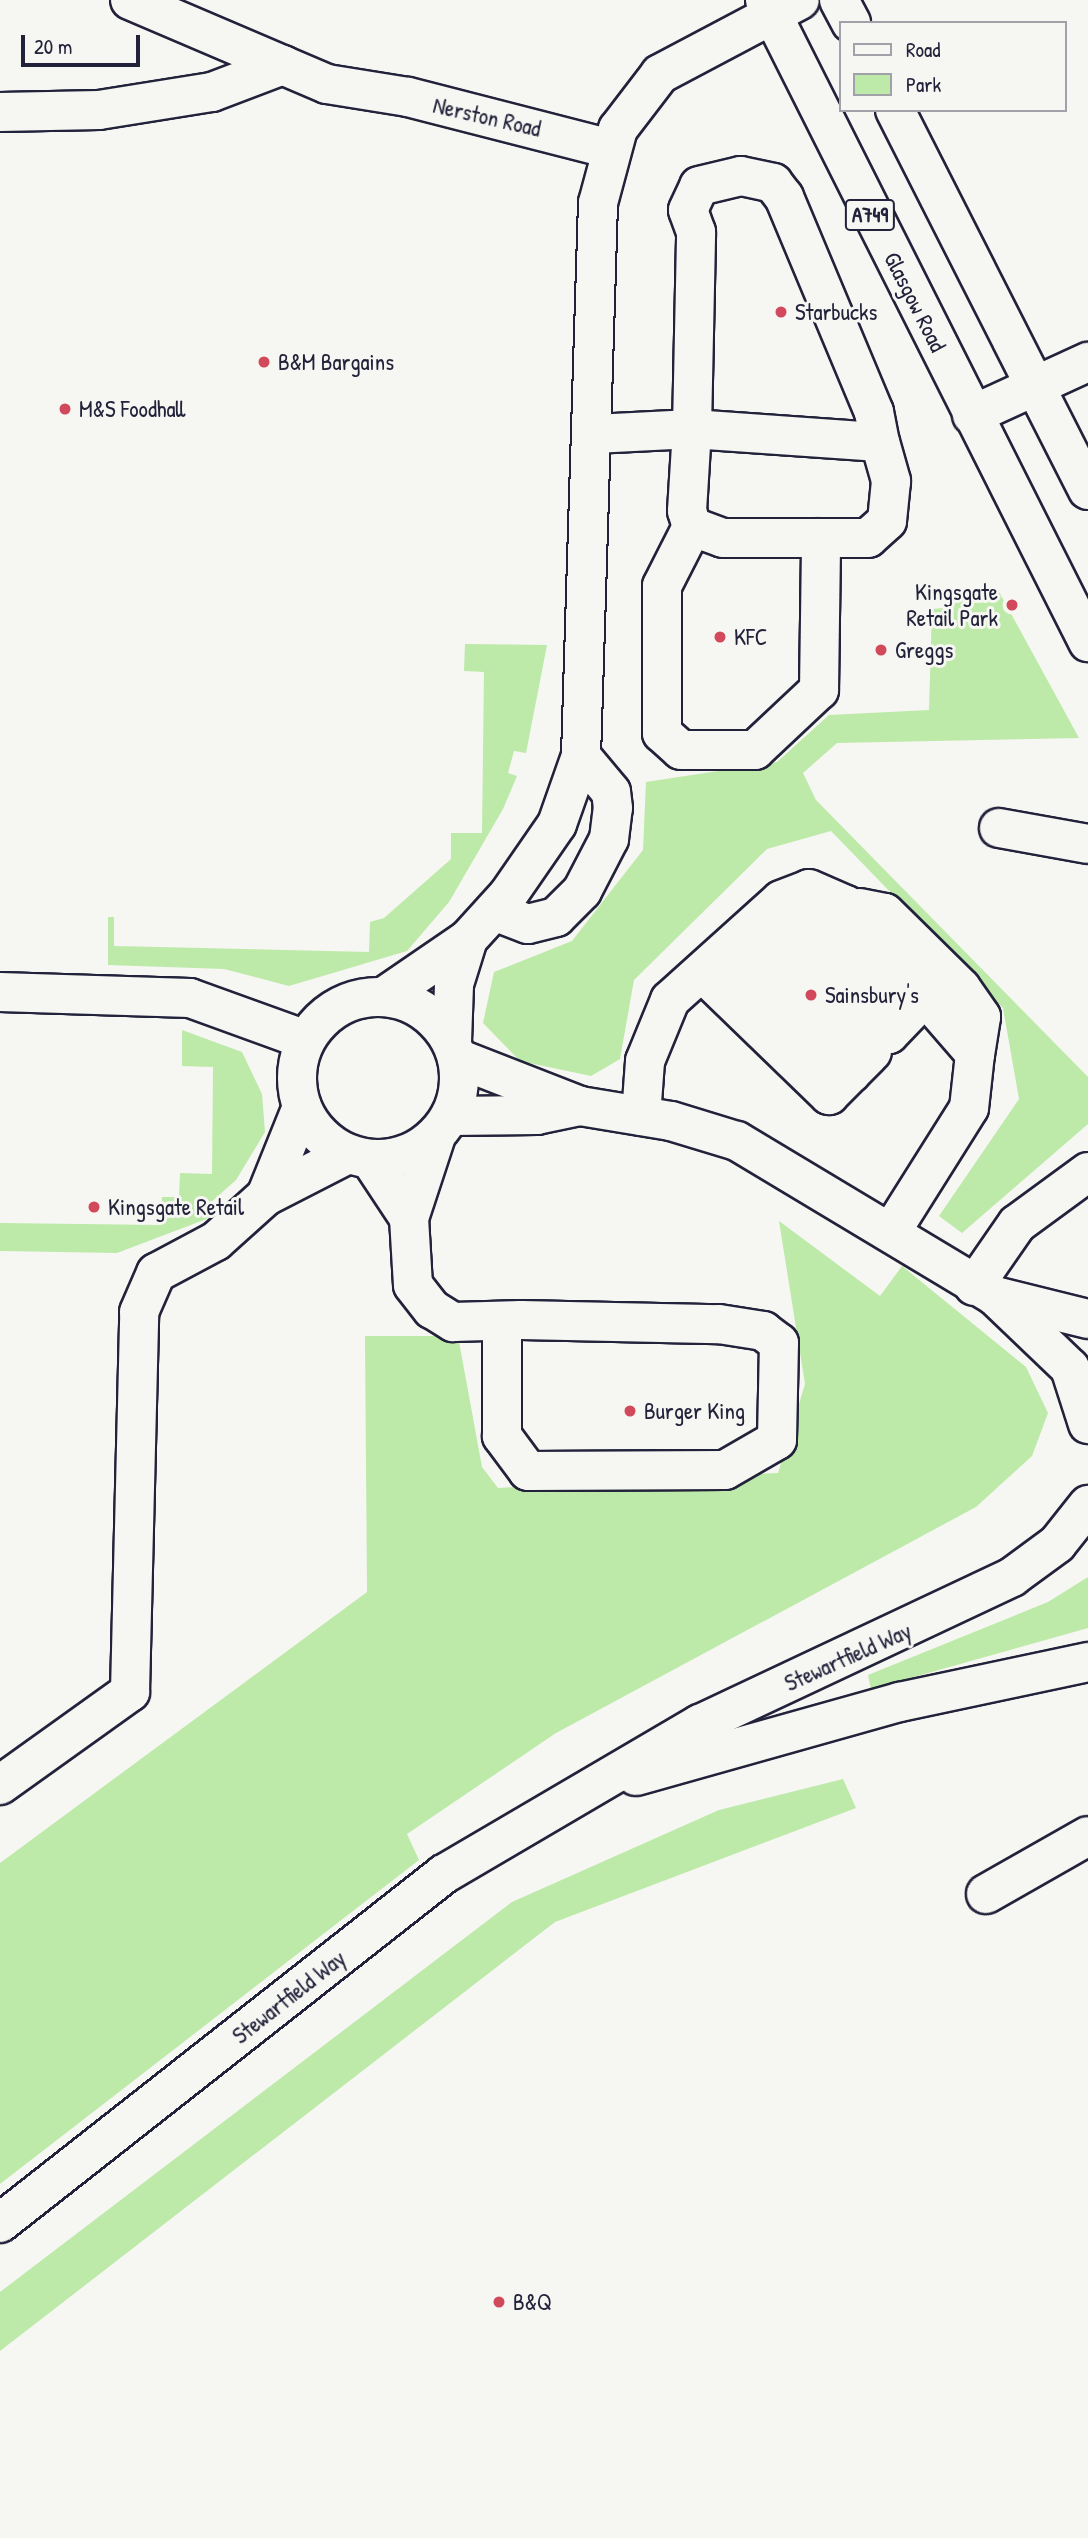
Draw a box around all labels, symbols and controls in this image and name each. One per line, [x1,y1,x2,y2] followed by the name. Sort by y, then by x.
[24,21,144,65] scale bar
[839,21,1067,112] legend
[34,32,72,61] text: 20 m
[906,35,940,64] text: Road
[906,70,941,99] text: Park
[430,91,544,143] street label: Nerston Road
[844,198,896,232] road number: A749
[878,248,952,356] street label: Glasgow Road
[795,298,877,326] place label: Starbucks
[773,304,789,320] marker: Starbucks
[278,348,394,376] place label: B&M Bargains
[256,354,272,370] marker: B&M Bargains
[79,395,185,423] place label: M&S Foodhall
[57,401,73,417] marker: M&S Foodhall
[906,578,998,632] place label: Kingsgate Retail Park
[1004,597,1020,613] marker: Kingsgate Retail Park
[734,623,767,651] place label: KFC
[712,629,728,645] marker: KFC
[895,636,953,664] place label: Greggs
[873,642,889,658] marker: Greggs
[825,981,919,1009] place label: Sainsbury's
[803,987,819,1003] marker: Sainsbury's
[108,1193,244,1221] place label: Kingsgate Retail
[86,1199,102,1215] marker: Kingsgate Retail
[644,1397,745,1425] place label: Burger King
[622,1403,638,1419] marker: Burger King
[780,1617,916,1697] street label: Stewartfield Way
[227,1944,351,2050] street label: Stewartfield Way
[513,2288,552,2316] place label: B&Q
[491,2294,507,2310] marker: B&Q

